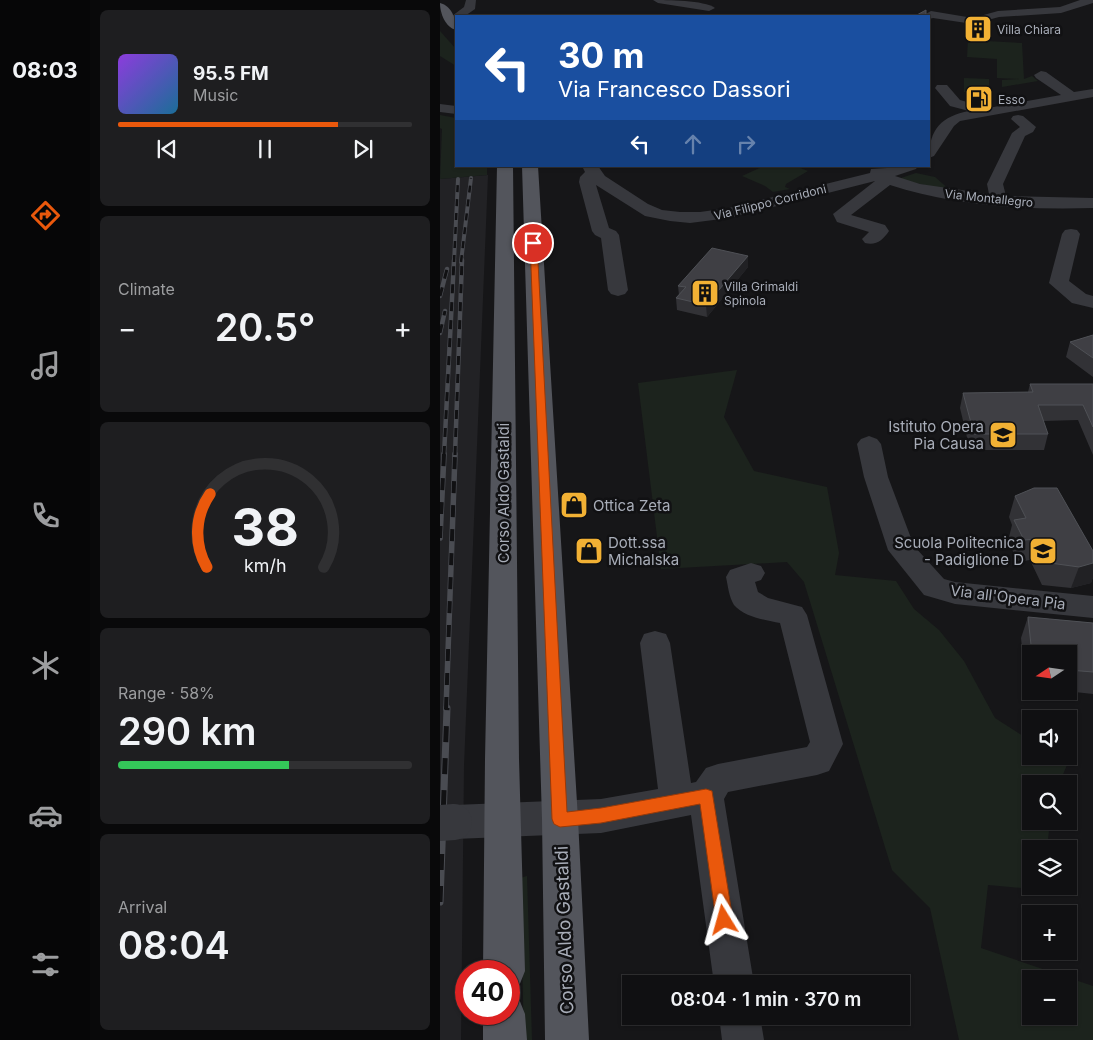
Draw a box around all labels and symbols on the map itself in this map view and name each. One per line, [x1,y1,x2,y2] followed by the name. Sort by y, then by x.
[963,14,993,44] building icon: Villa Chiara
[997,22,1061,37] place label: Villa Chiara
[964,84,994,114] fuel station icon: Esso
[998,92,1025,107] place label: Esso
[712,181,828,223] street label: Via Filippo Corridoni
[944,186,1034,210] street label: Via Montallegro
[512,222,554,264] pin
[690,278,720,308] building icon: Villa Grimaldi Spinola
[724,279,798,308] place label: Villa Grimaldi Spinola
[888,417,984,453] place label: Istituto Opera Pia Causa
[988,420,1018,450] school or university icon: Istituto Opera Pia Causa
[494,423,513,563] street label: Corso Aldo Gastaldi
[559,490,589,520] shop icon: Ottica Zeta
[593,496,671,515] place label: Ottica Zeta
[608,533,679,569] place label: Dott.ssa Michalska
[894,533,1024,569] place label: Scuola Politecnica - Padiglione D
[574,536,604,566] shop icon: Dott.ssa Michalska
[1028,536,1058,566] school or university icon: Scuola Politecnica - Padiglione D
[949,580,1067,614] street label: Via all'Opera Pia
[1022,645,1078,700] north arrow
[551,845,577,1015] street label: Corso Aldo Gastaldi
[697,893,749,945] position arrow
[455,960,520,1025] speed limit sign: 40

